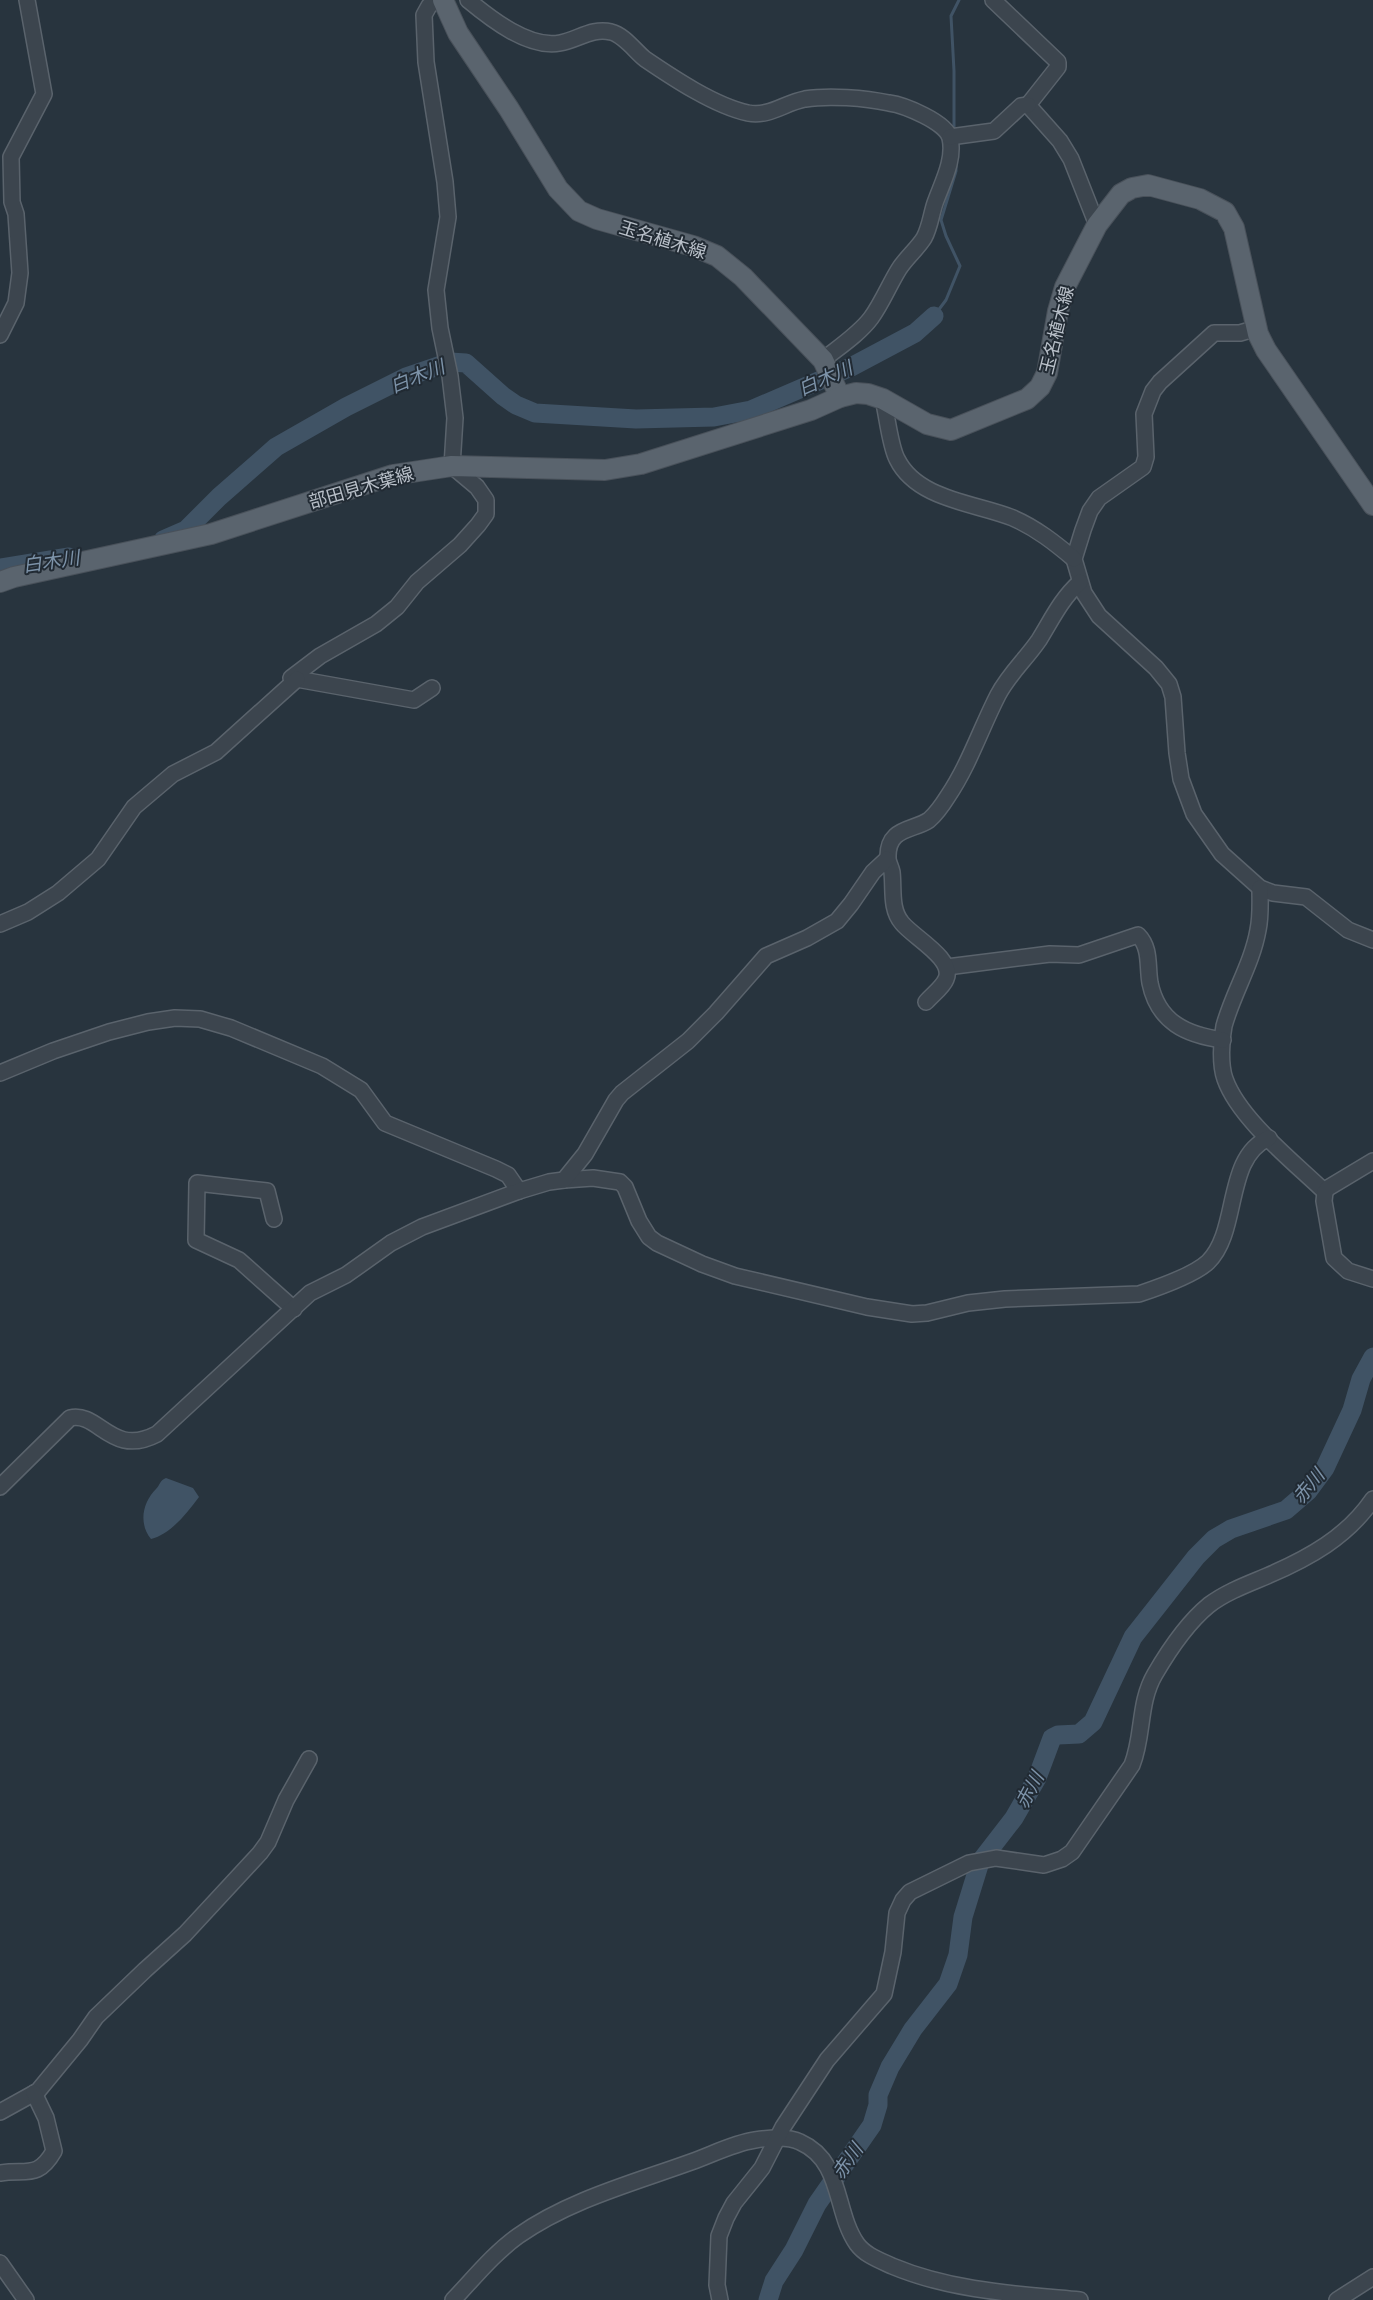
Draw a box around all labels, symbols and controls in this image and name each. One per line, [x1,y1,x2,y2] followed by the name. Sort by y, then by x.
[616,214,710,264] street label: 玉名植木線
[1033,283,1079,377] street label: 玉名植木線
[386,353,450,399] water label: 白木川
[794,354,858,401] water label: 白木川
[306,461,416,513] street label: 部田見木葉線
[21,544,83,578] water label: 白木川
[1286,1462,1331,1509] water label: 赤川
[1009,1765,1050,1813] water label: 赤川
[825,2136,870,2184] water label: 赤川

